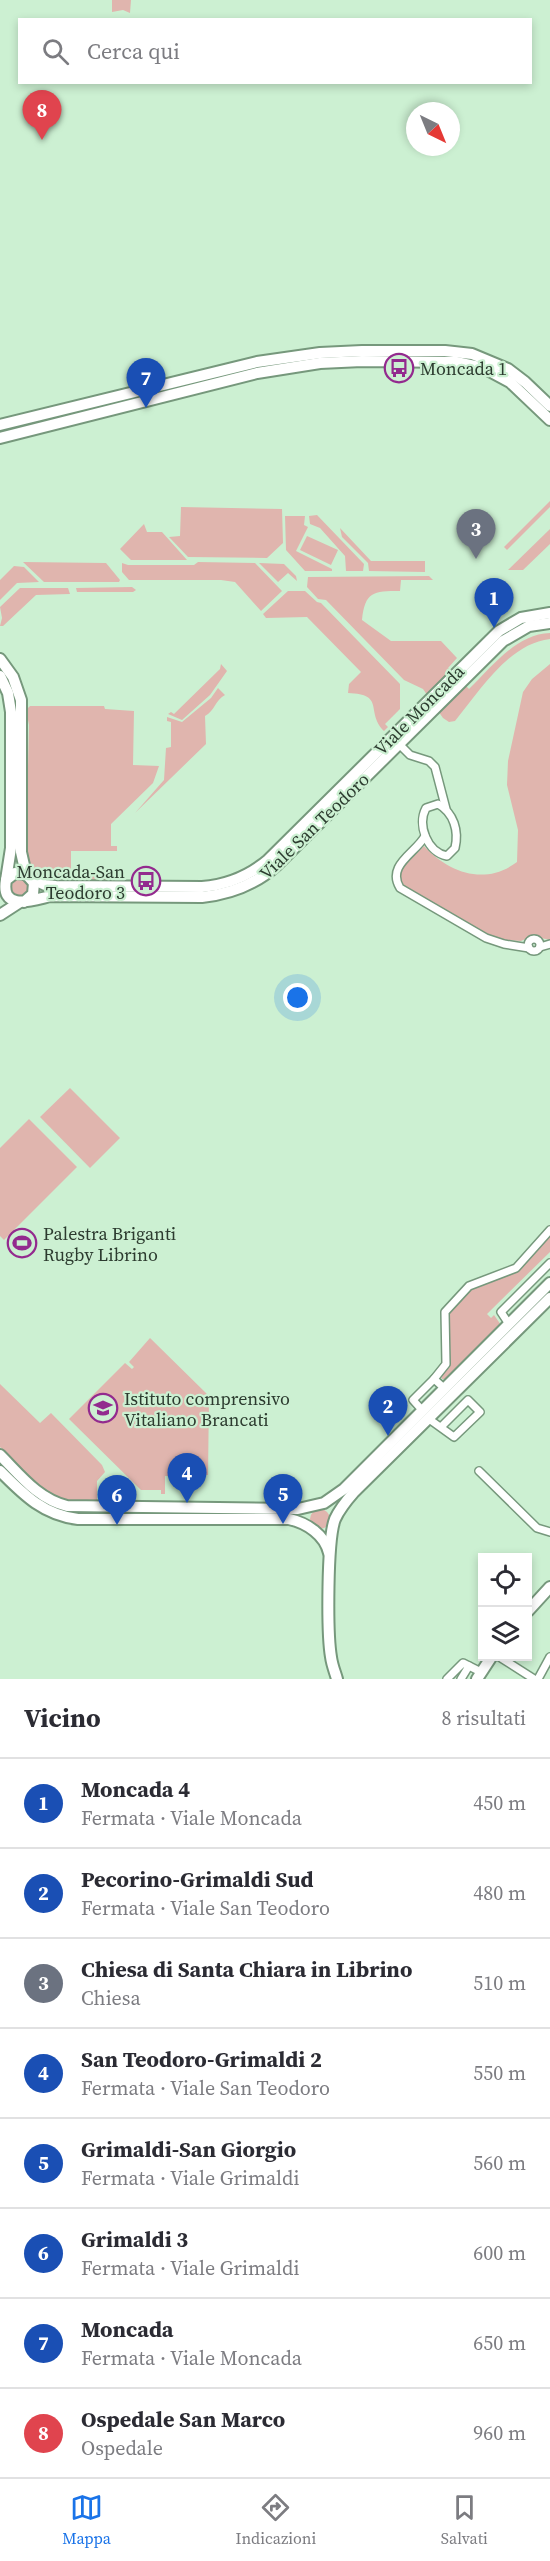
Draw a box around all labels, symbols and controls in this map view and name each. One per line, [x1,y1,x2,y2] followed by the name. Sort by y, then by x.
[18,18,532,84] search box
[39,35,72,68] icon: search
[87,36,180,66] text: Cerca qui
[22,90,62,140] pin: 8
[406,102,460,156] north arrow
[383,352,415,384] bus stop icon: Moncada 1
[420,356,507,381] place label: Moncada 1
[126,358,166,408] pin: 7
[456,510,496,559] pin: 3
[474,578,514,628] pin: 1
[368,659,470,761] street label: Viale Moncada
[254,767,375,885] street label: Viale San Teodoro
[17,859,125,905] place label: Moncada-San Teodoro 3
[130,865,162,897] bus stop icon: Moncada-San Teodoro 3
[283,983,312,1012] your location
[43,1221,176,1267] place label: Palestra Briganti Rugby Librino
[6,1227,38,1259] sports icon: Palestra Briganti Rugby Librino
[124,1386,290,1432] place label: Istituto comprensivo Vitaliano Brancati
[368,1386,408,1436] pin: 2
[87,1392,119,1424] school or university icon: Istituto comprensivo Vitaliano Brancati
[168,1454,207,1503] pin: 4
[264,1474,302,1524] pin: 5
[98,1476,136,1525] pin: 6
[478,1553,532,1661] map controls
[478,1553,532,1607] button: locate
[478,1607,532,1661] button: layers
[24,1700,101,1736] text: Vicino
[441,1704,526,1732] text: 8 risultati
[81,1774,190,1804] text: Moncada 4
[38,1789,49,1817] text: 1
[473,1789,526,1817] text: 450 m
[81,1804,302,1832] text: Fermata · Viale Moncada
[81,1864,314,1894] text: Pecorino-Grimaldi Sud
[38,1879,49,1907] text: 2
[473,1879,526,1907] text: 480 m
[81,1894,330,1922] text: Fermata · Viale San Teodoro
[81,1954,412,1984] text: Chiesa di Santa Chiara in Librino
[38,1969,49,1997] text: 3
[473,1969,526,1997] text: 510 m
[81,1984,141,2012] text: Chiesa
[81,2044,322,2074] text: San Teodoro-Grimaldi 2
[38,2059,49,2087] text: 4
[473,2059,526,2087] text: 550 m
[81,2074,330,2102] text: Fermata · Viale San Teodoro
[81,2134,296,2164] text: Grimaldi-San Giorgio
[38,2149,49,2177] text: 5
[473,2149,526,2177] text: 560 m
[81,2164,299,2192] text: Fermata · Viale Grimaldi
[81,2224,188,2254] text: Grimaldi 3
[38,2239,49,2267] text: 6
[473,2239,526,2267] text: 600 m
[81,2254,299,2282] text: Fermata · Viale Grimaldi
[81,2314,173,2344] text: Moncada
[38,2329,49,2357] text: 7
[473,2329,526,2357] text: 650 m
[81,2344,302,2372] text: Fermata · Viale Moncada
[81,2404,285,2434] text: Ospedale San Marco
[38,2419,49,2447] text: 8
[473,2419,526,2447] text: 960 m
[81,2434,163,2462] text: Ospedale
[62,2491,111,2549] tab: Mappa
[235,2491,316,2549] tab: Indicazioni
[441,2491,488,2549] tab: Salvati

